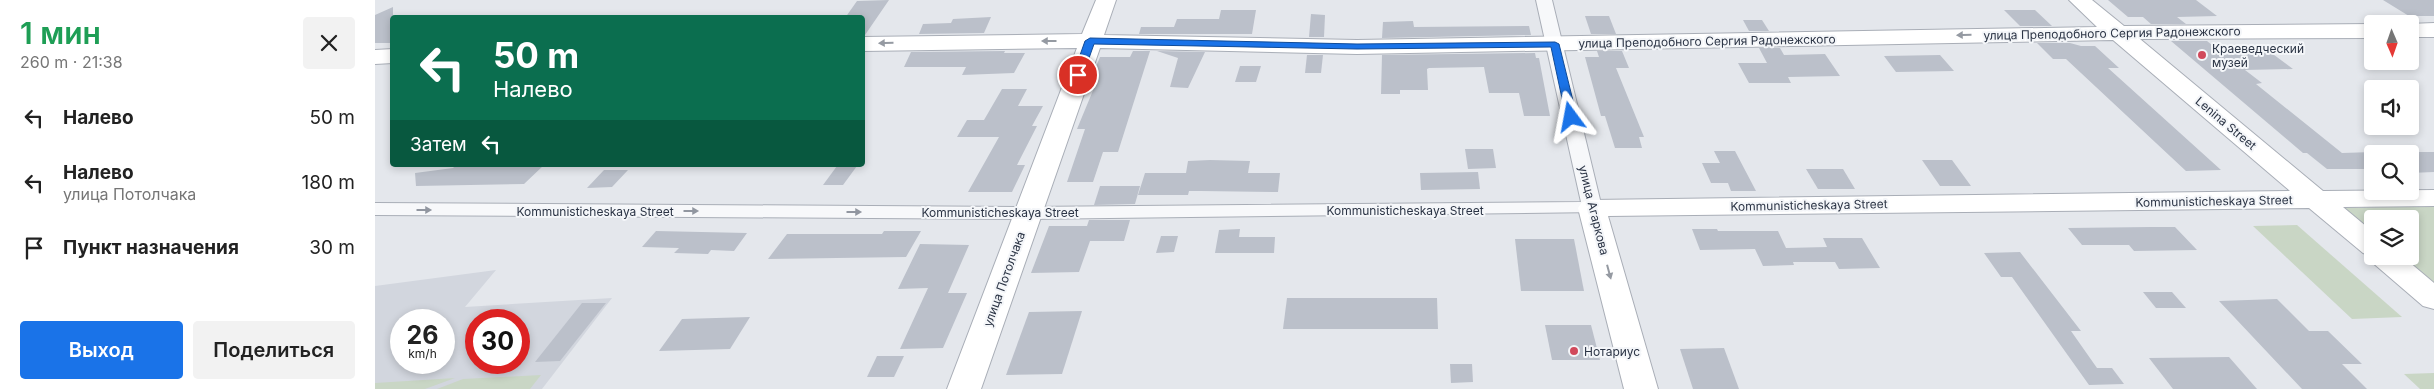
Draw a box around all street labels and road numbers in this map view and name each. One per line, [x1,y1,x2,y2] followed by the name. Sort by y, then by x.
[1983,23,2241,43] street label: улица Преподобного Сергия Радонежского
[1578,31,1836,51] street label: улица Преподобного Сергия Радонежского
[2193,93,2260,153] street label: Lenina Street
[1576,164,1612,256] street label: улица Агаркова
[2135,192,2293,210] street label: Kommunisticheskaya Street
[1730,196,1888,214] street label: Kommunisticheskaya Street
[1326,203,1484,218] street label: Kommunisticheskaya Street
[516,204,674,219] street label: Kommunisticheskaya Street
[921,205,1079,220] street label: Kommunisticheskaya Street
[980,229,1028,329] street label: улица Потолчака

